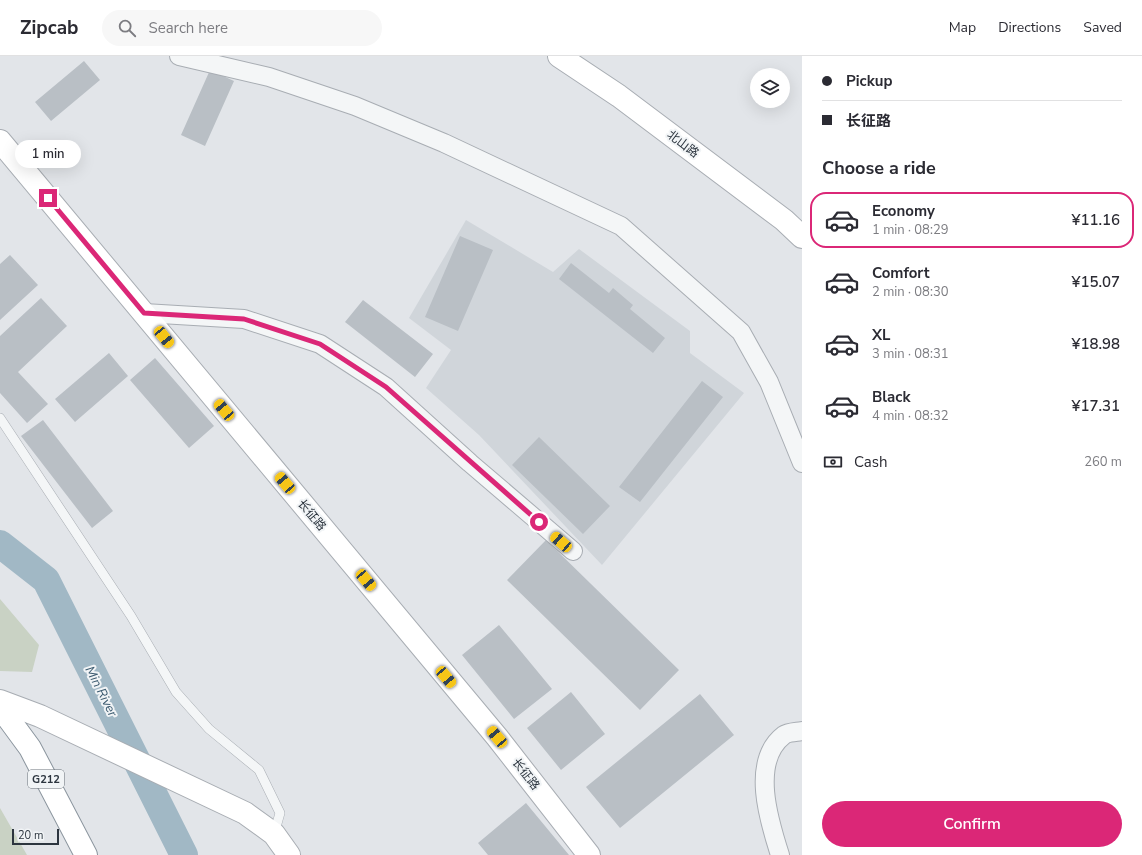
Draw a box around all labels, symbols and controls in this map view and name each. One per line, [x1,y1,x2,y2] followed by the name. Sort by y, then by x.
[102,10,382,46] search box
[20,15,78,41] text: Zipcab
[116,17,138,39] icon: search
[148,18,228,38] text: Search here
[949,18,976,37] text: Map
[998,18,1061,37] text: Directions
[1083,18,1122,37] text: Saved
[750,68,790,108] map controls
[750,68,790,108] button: layers
[846,71,892,91] text: Pickup
[846,111,891,131] text: 长征路
[664,127,702,161] street label: 北山路
[15,140,81,168] callout: 1 min
[31,145,65,163] text: 1 min
[822,156,936,180] text: Choose a ride
[39,189,57,207] route end
[872,201,935,221] text: Economy
[824,202,860,238] icon: car
[1071,210,1120,230] text: ¥11.16
[872,221,948,239] text: 1 min · 08:29
[872,263,929,283] text: Comfort
[824,264,860,300] icon: car
[1071,272,1120,292] text: ¥15.07
[872,283,948,301] text: 2 min · 08:30
[152,324,176,350] car
[872,325,891,345] text: XL
[824,326,860,362] icon: car
[1071,334,1120,354] text: ¥18.98
[872,345,948,363] text: 3 min · 08:31
[872,387,910,407] text: Black
[824,388,860,424] icon: car
[1071,396,1120,416] text: ¥17.31
[212,397,236,423] car
[872,407,948,425] text: 4 min · 08:32
[822,451,844,473] icon: cash
[854,452,888,472] text: Cash
[1084,453,1122,471] text: 260 m
[273,470,297,496] car
[294,496,330,534] street label: 长征路
[530,513,548,531] route start
[548,530,574,554] car
[354,567,378,593] car
[81,663,122,720] water label: Min River
[434,664,458,690] car
[485,724,509,750] car
[509,755,543,793] street label: 长征路
[28,770,64,788] road number: G212
[822,801,1122,847] button: Confirm
[12,827,59,846] scale bar
[18,828,43,843] text: 20 m

